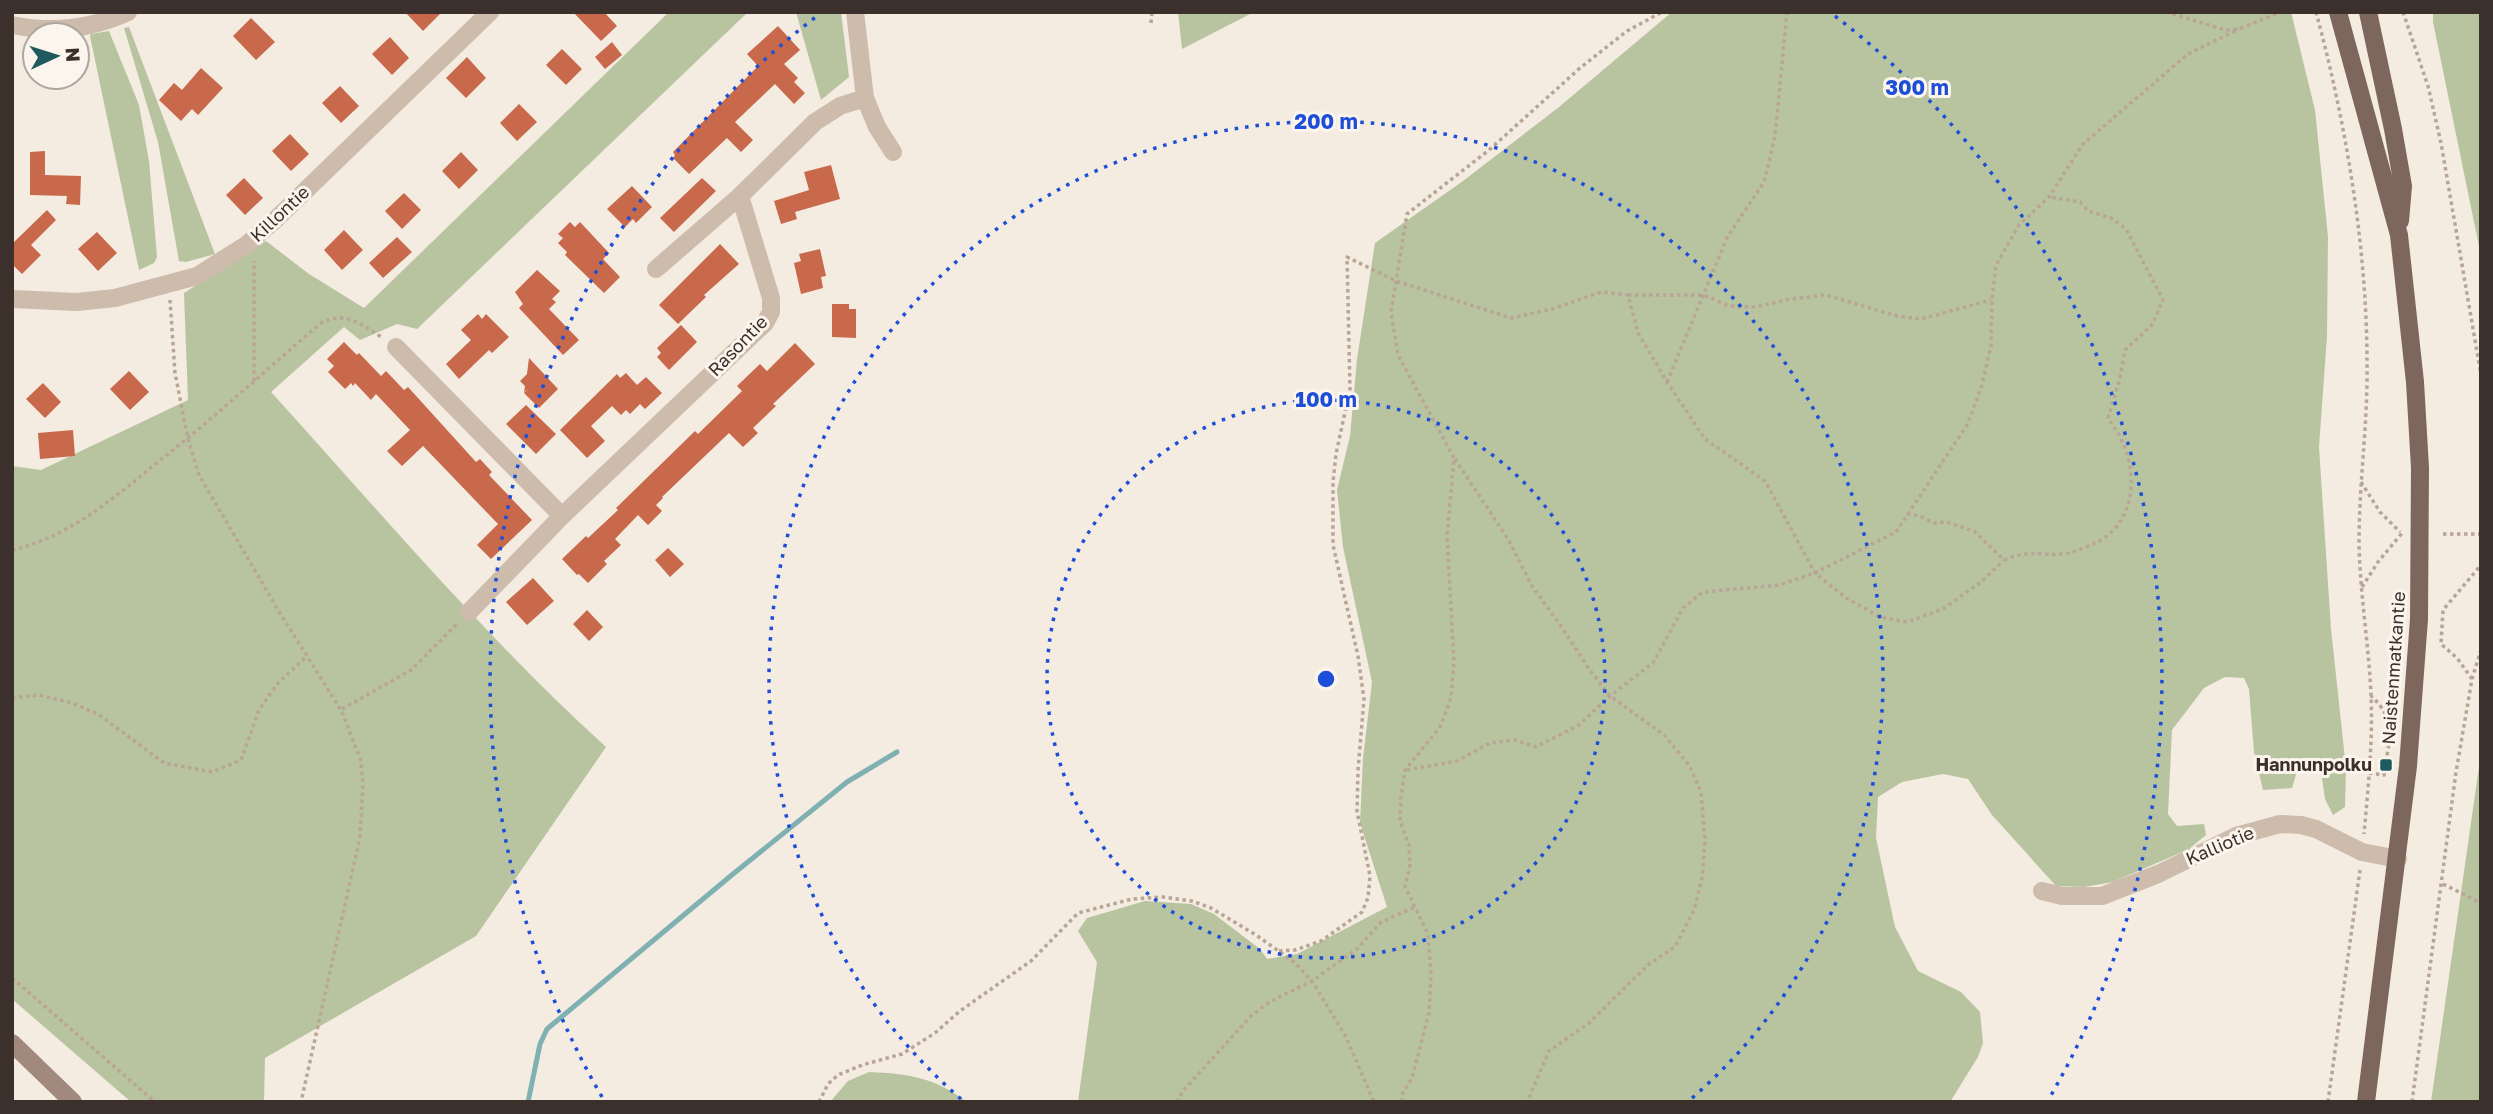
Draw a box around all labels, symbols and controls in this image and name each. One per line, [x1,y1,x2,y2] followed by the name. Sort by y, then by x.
[21,21,91,91] north arrow
[61,47,85,63] text: N
[1885,74,1949,100] text: 300 m
[1294,108,1358,134] text: 200 m
[245,180,313,246] street label: Killontie
[703,310,772,380] street label: Rasontie
[1295,386,1357,412] text: 100 m
[2377,591,2409,745] street label: Naistenmatkantie
[1314,667,1338,691] centre of rings
[2255,753,2372,775] place label: Hannunpolku
[2378,757,2394,773] marker: Hannunpolku
[2182,821,2257,869] street label: Kalliotie

